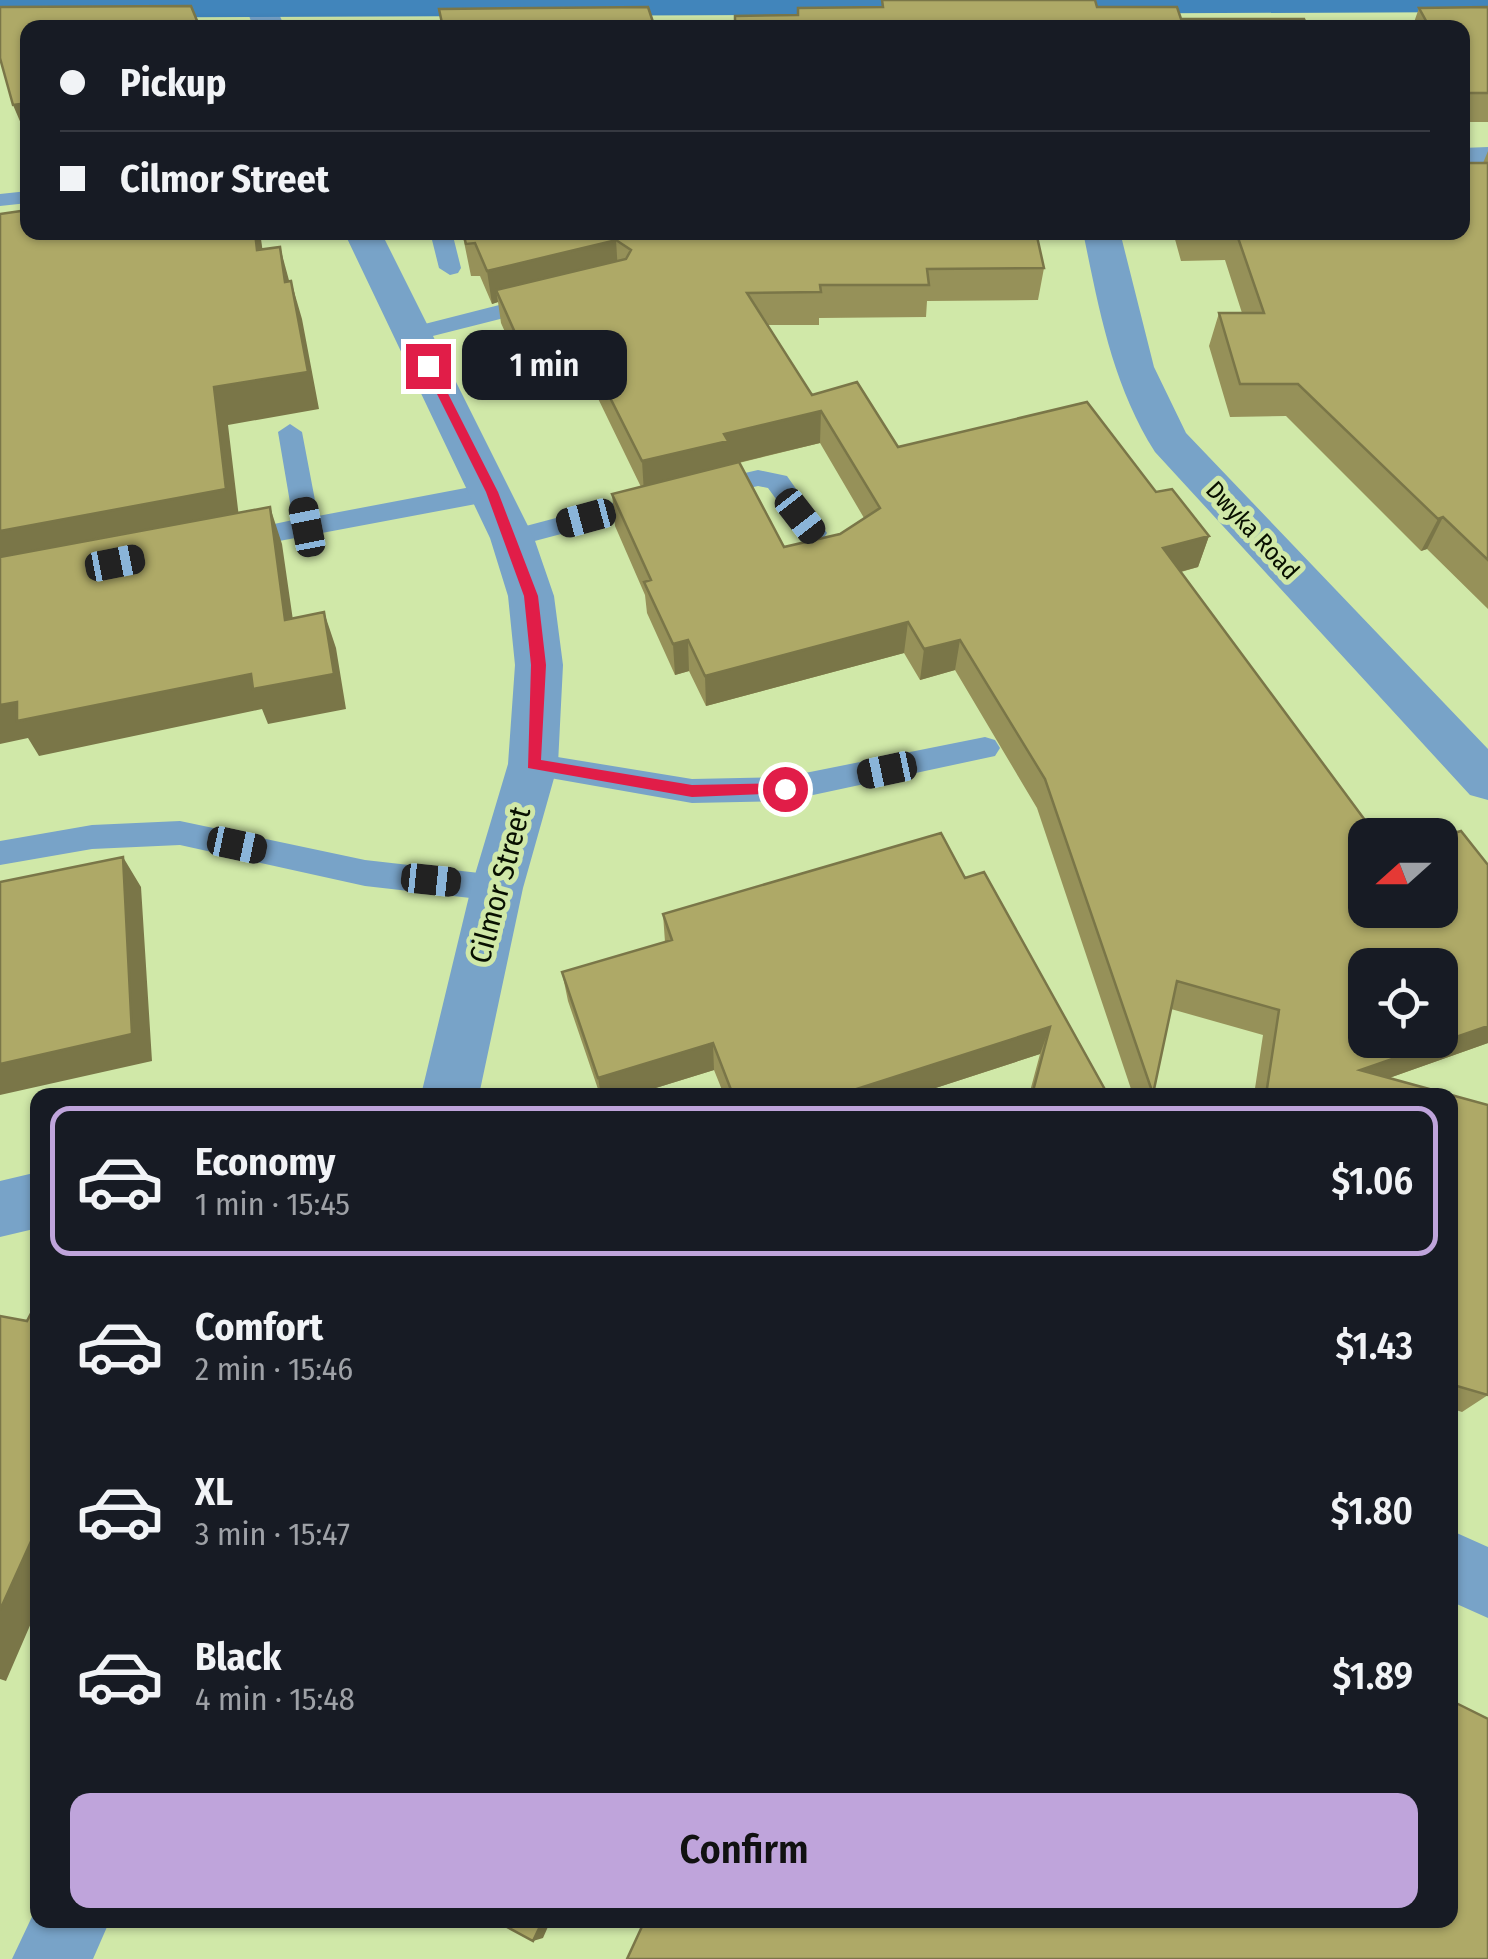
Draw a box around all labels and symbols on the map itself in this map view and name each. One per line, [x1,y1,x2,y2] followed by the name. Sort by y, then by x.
[463,331,628,401] callout: 1 min
[406,344,451,389] route end
[1199,475,1305,586] street label: Dwyka Road
[770,483,830,549] car
[287,495,327,559] car
[553,496,619,540] car
[83,543,147,583] car
[855,749,919,791] car
[763,767,808,812] route start
[462,802,538,967] street label: Cilmor Street
[1348,818,1458,928] north arrow
[205,824,269,866] car
[400,862,462,898] car

